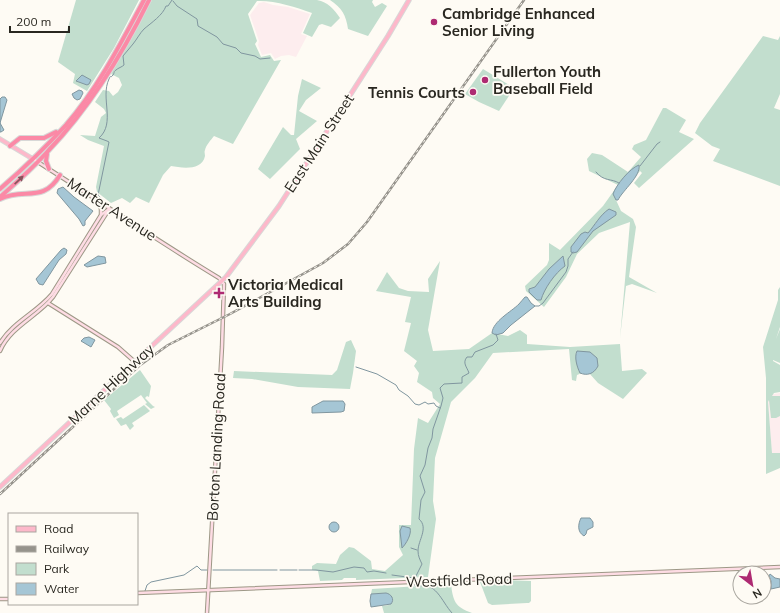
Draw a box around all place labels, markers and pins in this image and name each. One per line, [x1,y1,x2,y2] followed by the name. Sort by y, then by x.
[442,4,595,40] place label: Cambridge Enhanced Senior Living
[429,17,439,27] marker: Cambridge Enhanced Senior Living
[493,62,601,98] place label: Fullerton Youth Baseball Field
[480,75,490,85] marker: Fullerton Youth Baseball Field
[368,83,465,102] place label: Tennis Courts
[468,87,478,97] marker: Tennis Courts
[227,275,343,311] place label: Victoria Medical Arts Building
[213,287,225,299] marker: Victoria Medical Arts Building

